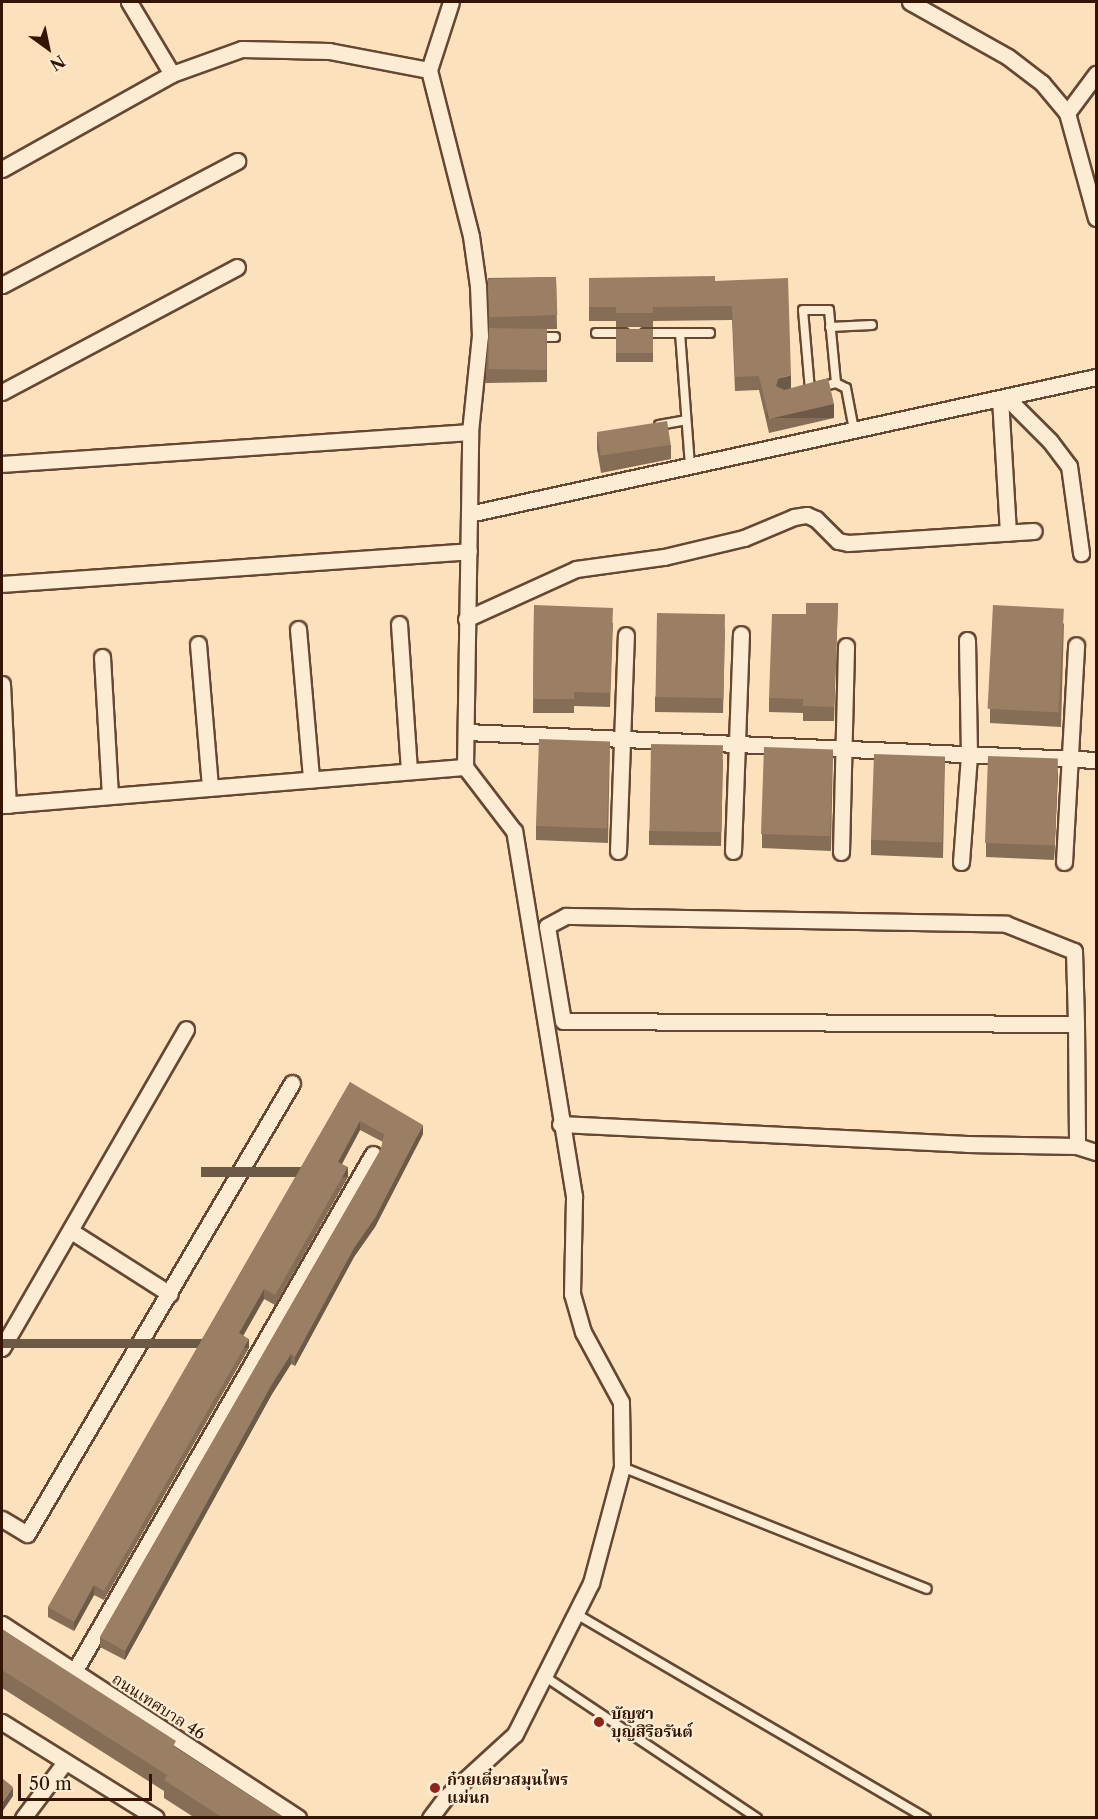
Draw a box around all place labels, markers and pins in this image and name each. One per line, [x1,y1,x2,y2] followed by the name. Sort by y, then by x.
[611,1703,693,1741] place label: บัญชา บุญสิริอรันต์
[592,1715,606,1729] marker: บัญชา บุญสิริอรันต์
[447,1769,568,1807] place label: ก๋วยเตี๋ยวสมุนไพร แม่นก
[428,1781,442,1795] marker: ก๋วยเตี๋ยวสมุนไพร แม่นก

